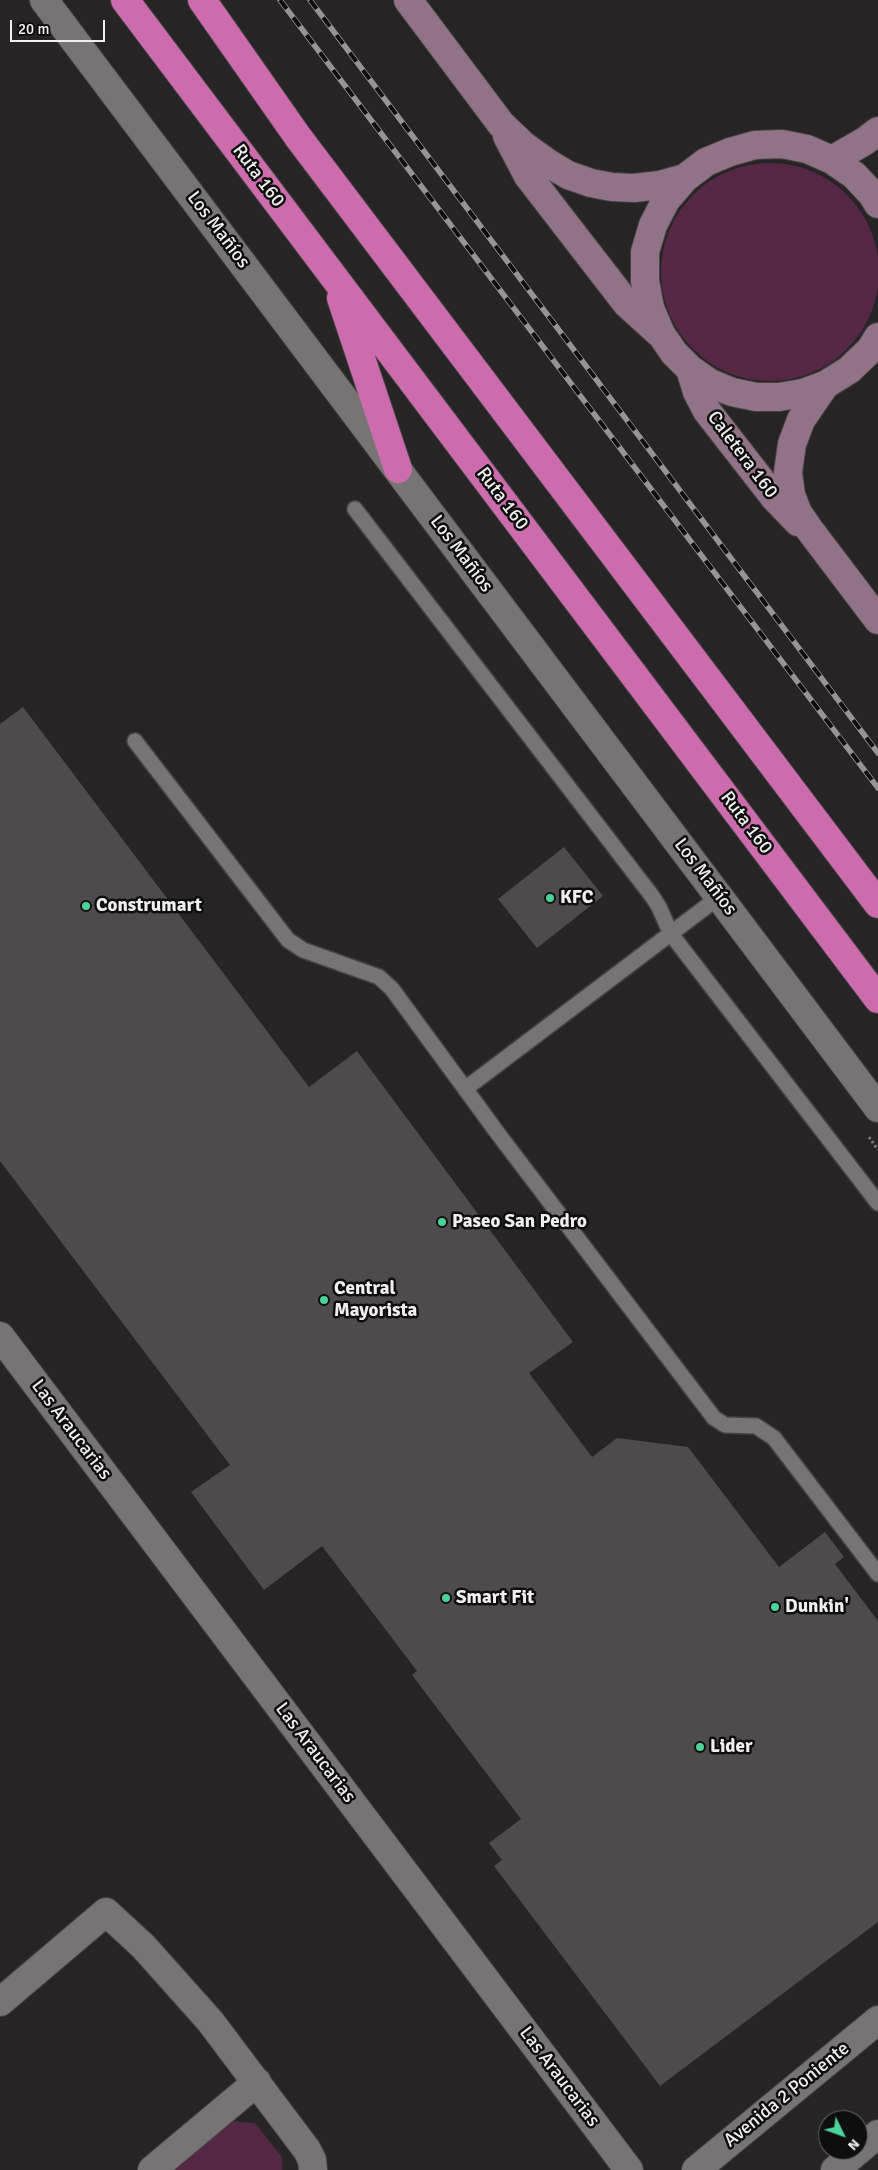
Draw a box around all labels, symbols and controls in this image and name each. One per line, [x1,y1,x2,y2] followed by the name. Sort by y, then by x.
[12,10,108,42] scale bar
[18,20,49,38] text: 20 m
[227,140,289,212] street label: Ruta 160
[182,187,254,273] street label: Los Mañíos
[702,407,782,503] street label: Caletera 160
[471,463,533,535] street label: Ruta 160
[425,511,497,597] street label: Los Mañíos
[715,787,777,859] street label: Ruta 160
[669,834,741,920] street label: Los Mañíos
[560,887,593,909] place label: KFC
[544,892,556,904] marker: KFC
[96,895,202,917] place label: Construmart
[80,900,92,912] marker: Construmart
[452,1211,587,1233] place label: Paseo San Pedro
[436,1216,448,1228] marker: Paseo San Pedro
[334,1278,417,1322] place label: Central Mayorista
[318,1294,330,1306] marker: Central Mayorista
[26,1375,116,1485] street label: Las Araucarias
[456,1587,534,1609] place label: Smart Fit
[440,1592,452,1604] marker: Smart Fit
[785,1596,849,1618] place label: Dunkin'
[769,1601,781,1613] marker: Dunkin'
[270,1698,360,1808] street label: Las Araucarias
[710,1736,753,1758] place label: Lider
[694,1741,706,1753] marker: Lider
[514,2022,604,2132] street label: Las Araucarias
[720,2038,854,2152] street label: Avenida 2 Poniente
[818,2110,868,2160] north arrow
[844,2135,863,2154] text: N

